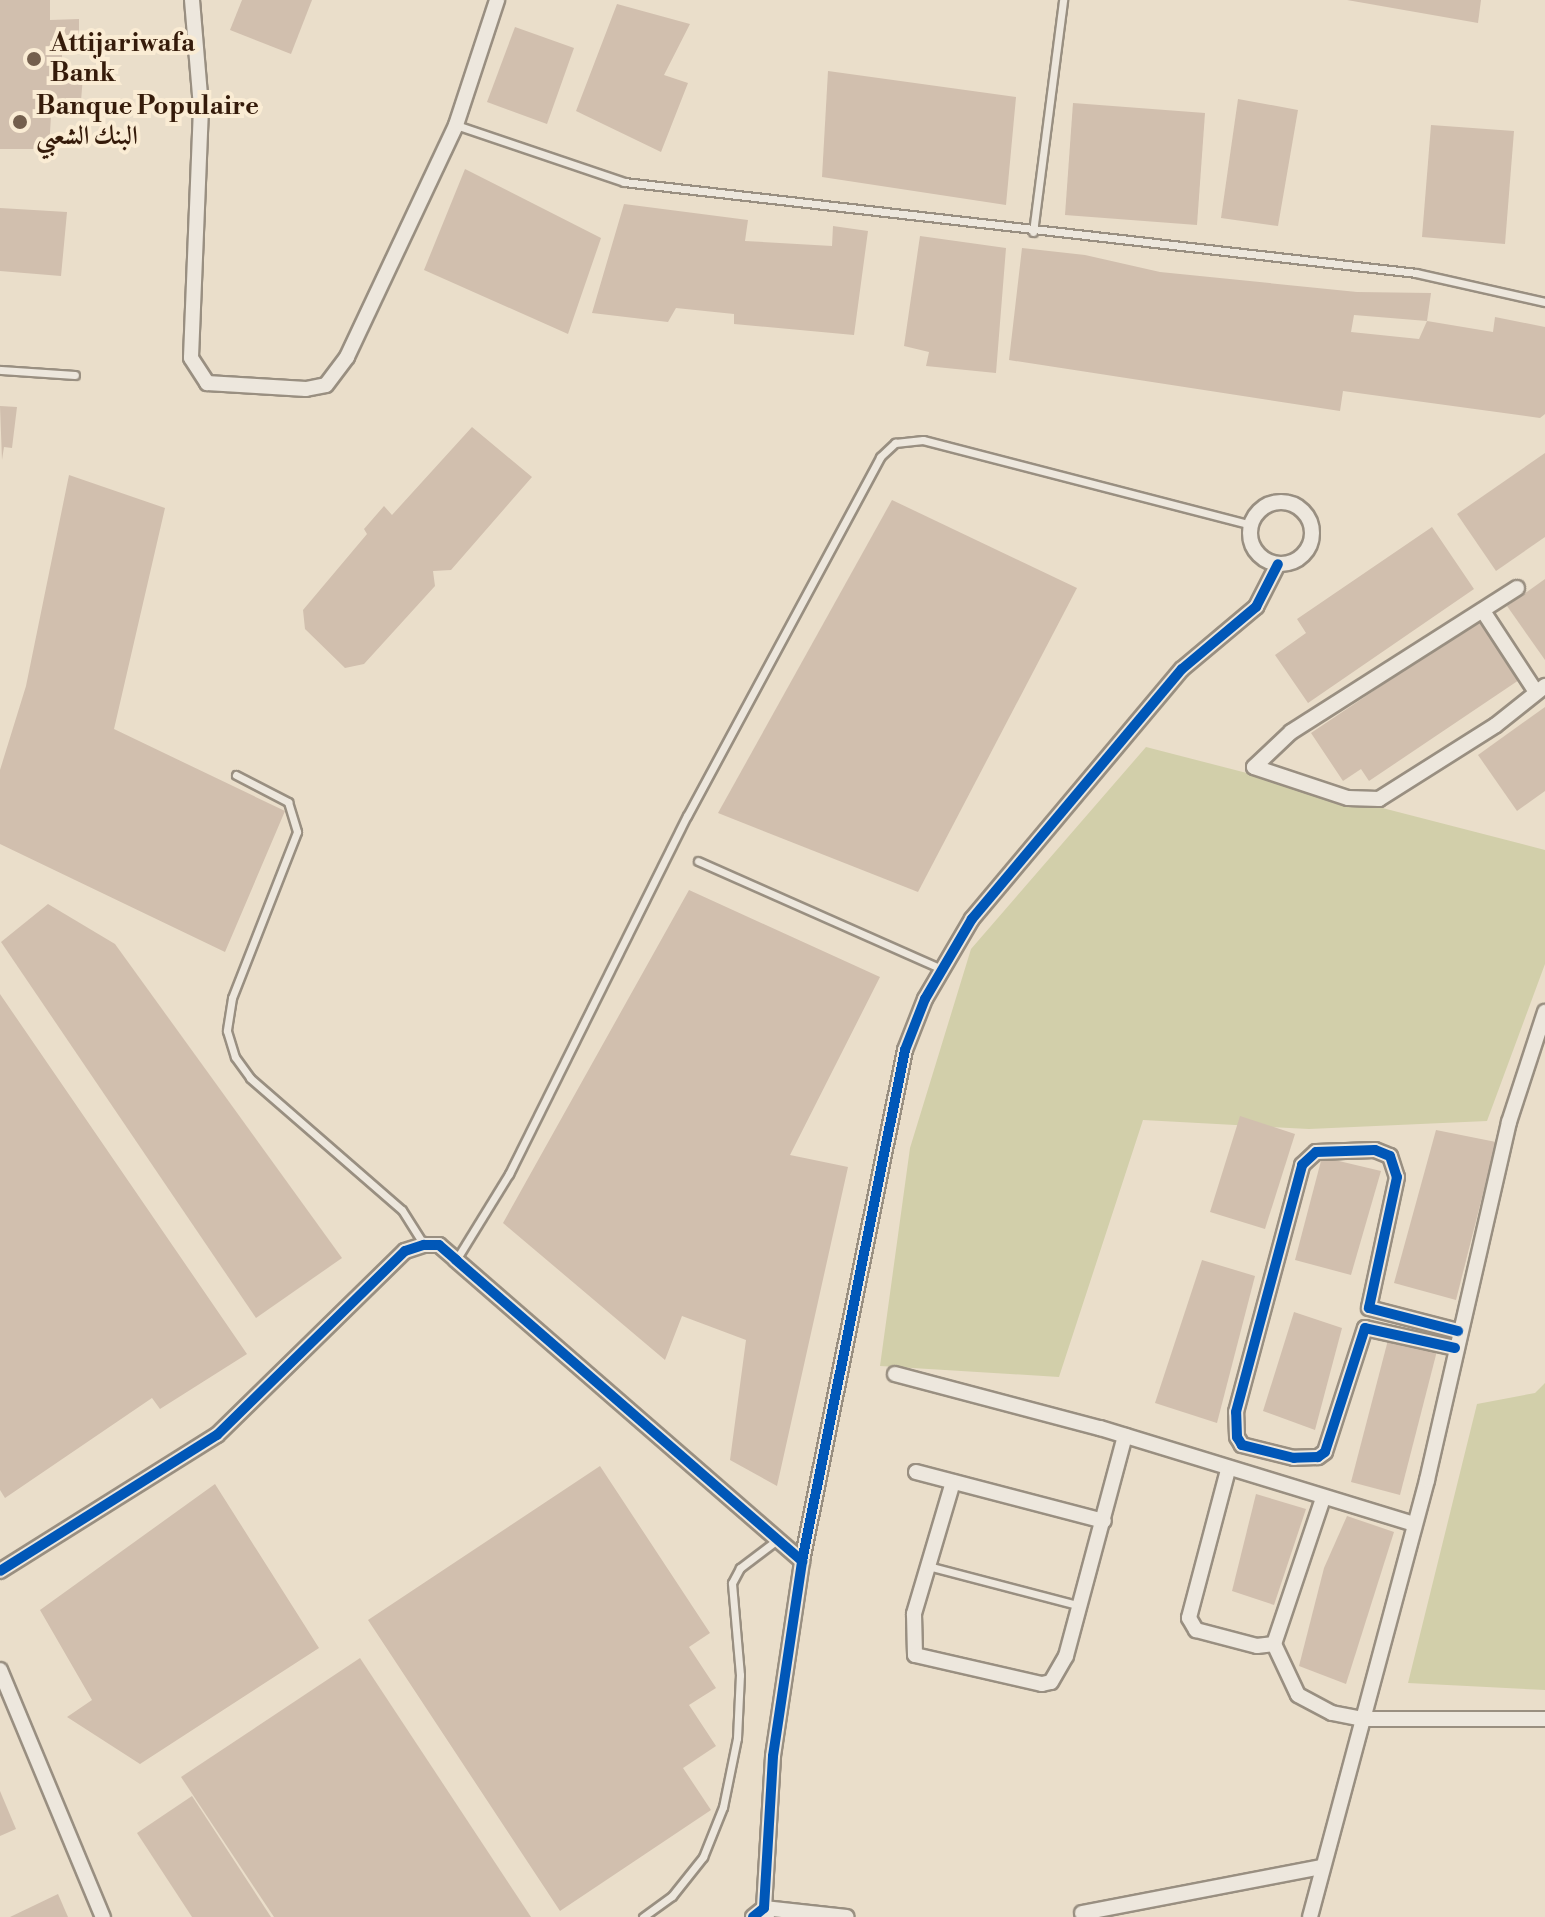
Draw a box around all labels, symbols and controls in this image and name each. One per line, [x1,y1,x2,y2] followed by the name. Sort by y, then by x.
[50,28,195,90] place label: Attijariwafa Bank
[25,50,43,68] marker: Attijariwafa Bank
[36,91,259,152] place label: Banque Populaire البنك الشعبي
[11,113,29,131] marker: Banque Populaire البنك الشعبي

